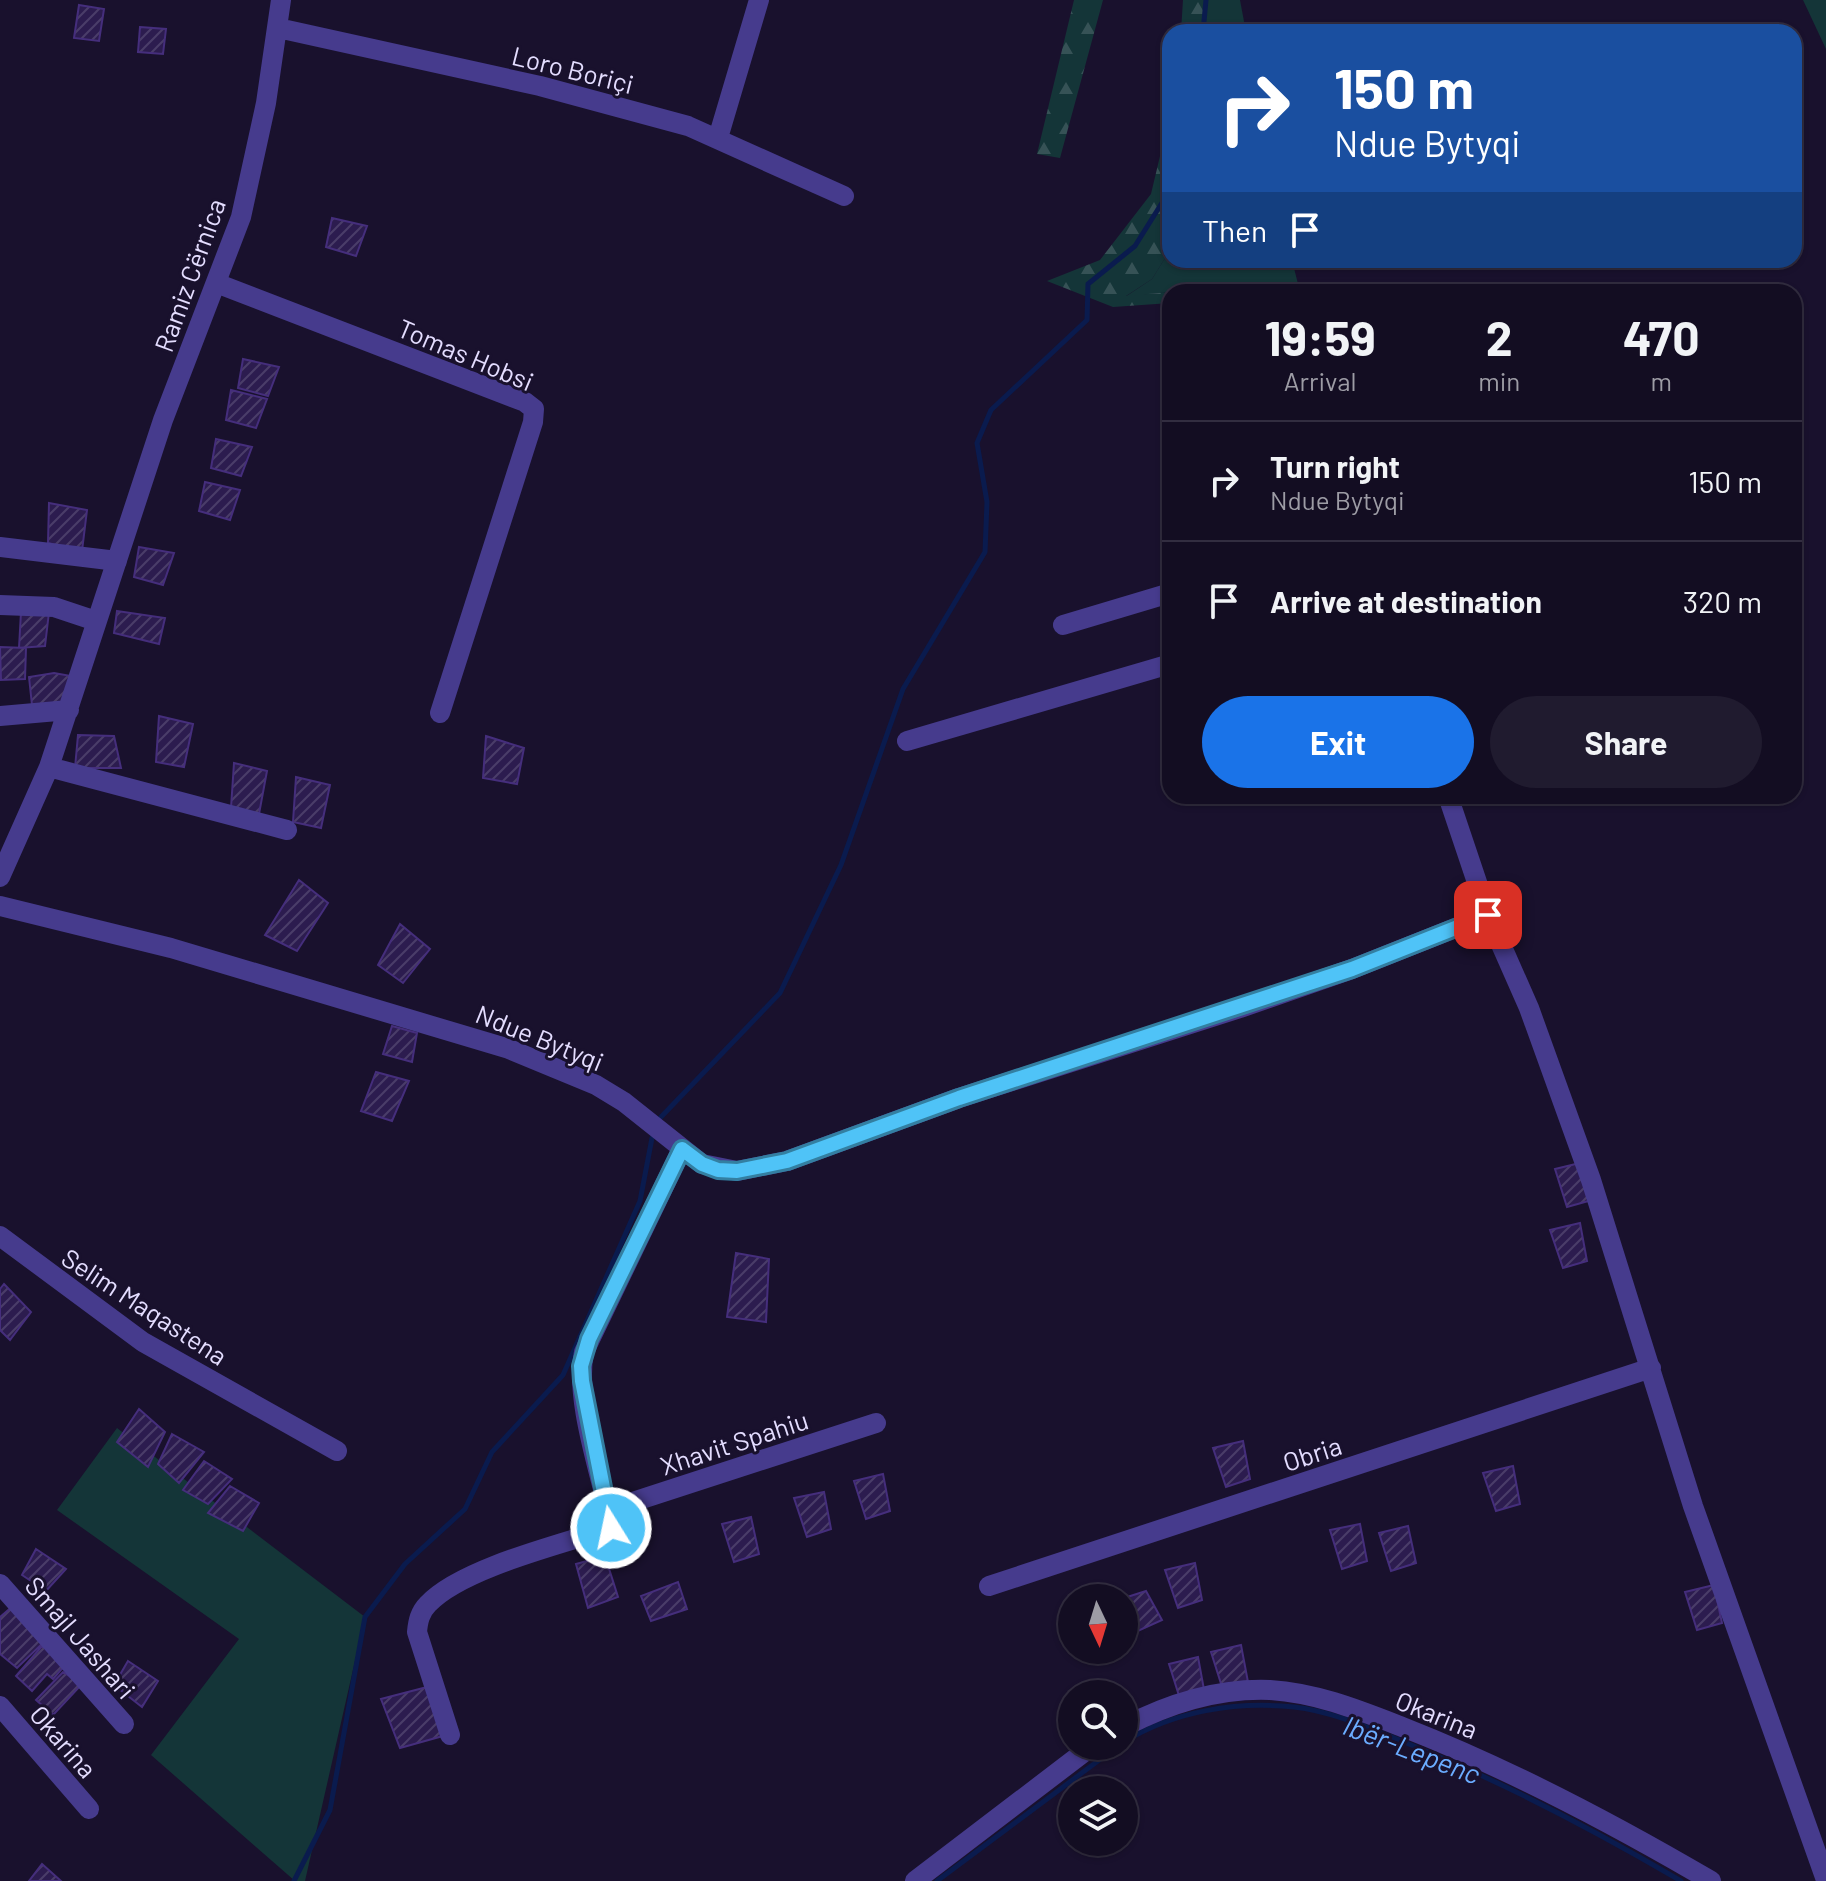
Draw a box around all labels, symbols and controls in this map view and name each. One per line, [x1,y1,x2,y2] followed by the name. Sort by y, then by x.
[509,39,637,99] street label: Loro Boriçi
[1334,53,1474,120] text: 150 m
[1202,56,1306,160] icon: right
[1334,121,1521,164] text: Ndue Bytyqi
[147,194,231,356] street label: Ramiz Cërnica
[1283,208,1327,252] icon: arrive
[1202,212,1267,248] text: Then
[1264,308,1376,366] text: 19:59
[1486,308,1513,366] text: 2
[1623,308,1700,366] text: 470
[394,312,538,396] street label: Tomas Hobsi
[1284,365,1356,396] text: Arrival
[1478,365,1520,396] text: min
[1650,365,1672,396] text: m
[1270,448,1400,484] text: Turn right
[1202,459,1246,503] icon: right
[1688,463,1762,499] text: 150 m
[1270,484,1405,515] text: Ndue Bytyqi
[1202,579,1246,623] icon: arrive
[1270,583,1542,619] text: Arrive at destination
[1683,583,1762,619] text: 320 m
[1202,696,1474,788] button: Exit
[1490,696,1762,788] button: Share
[1454,881,1522,949] pin
[1466,893,1510,937] icon: arrive
[472,997,608,1077] street label: Ndue Bytyqi
[57,1241,233,1371] street label: Selim Maqastena
[656,1404,812,1480] street label: Xhavit Spahiu
[1279,1429,1345,1477] street label: Obria
[569,1486,653,1570] position arrow
[20,1570,142,1704] street label: Smajl Jashari
[1058,1584,1138,1664] north arrow
[1058,1584,1138,1856] map controls
[1058,1680,1138,1760] button: search
[1391,1684,1483,1744] street label: Okarina
[24,1699,104,1783] street label: Okarina
[1339,1707,1485,1791] water label: Ibër-Lepenc
[1058,1776,1138,1856] button: layers

